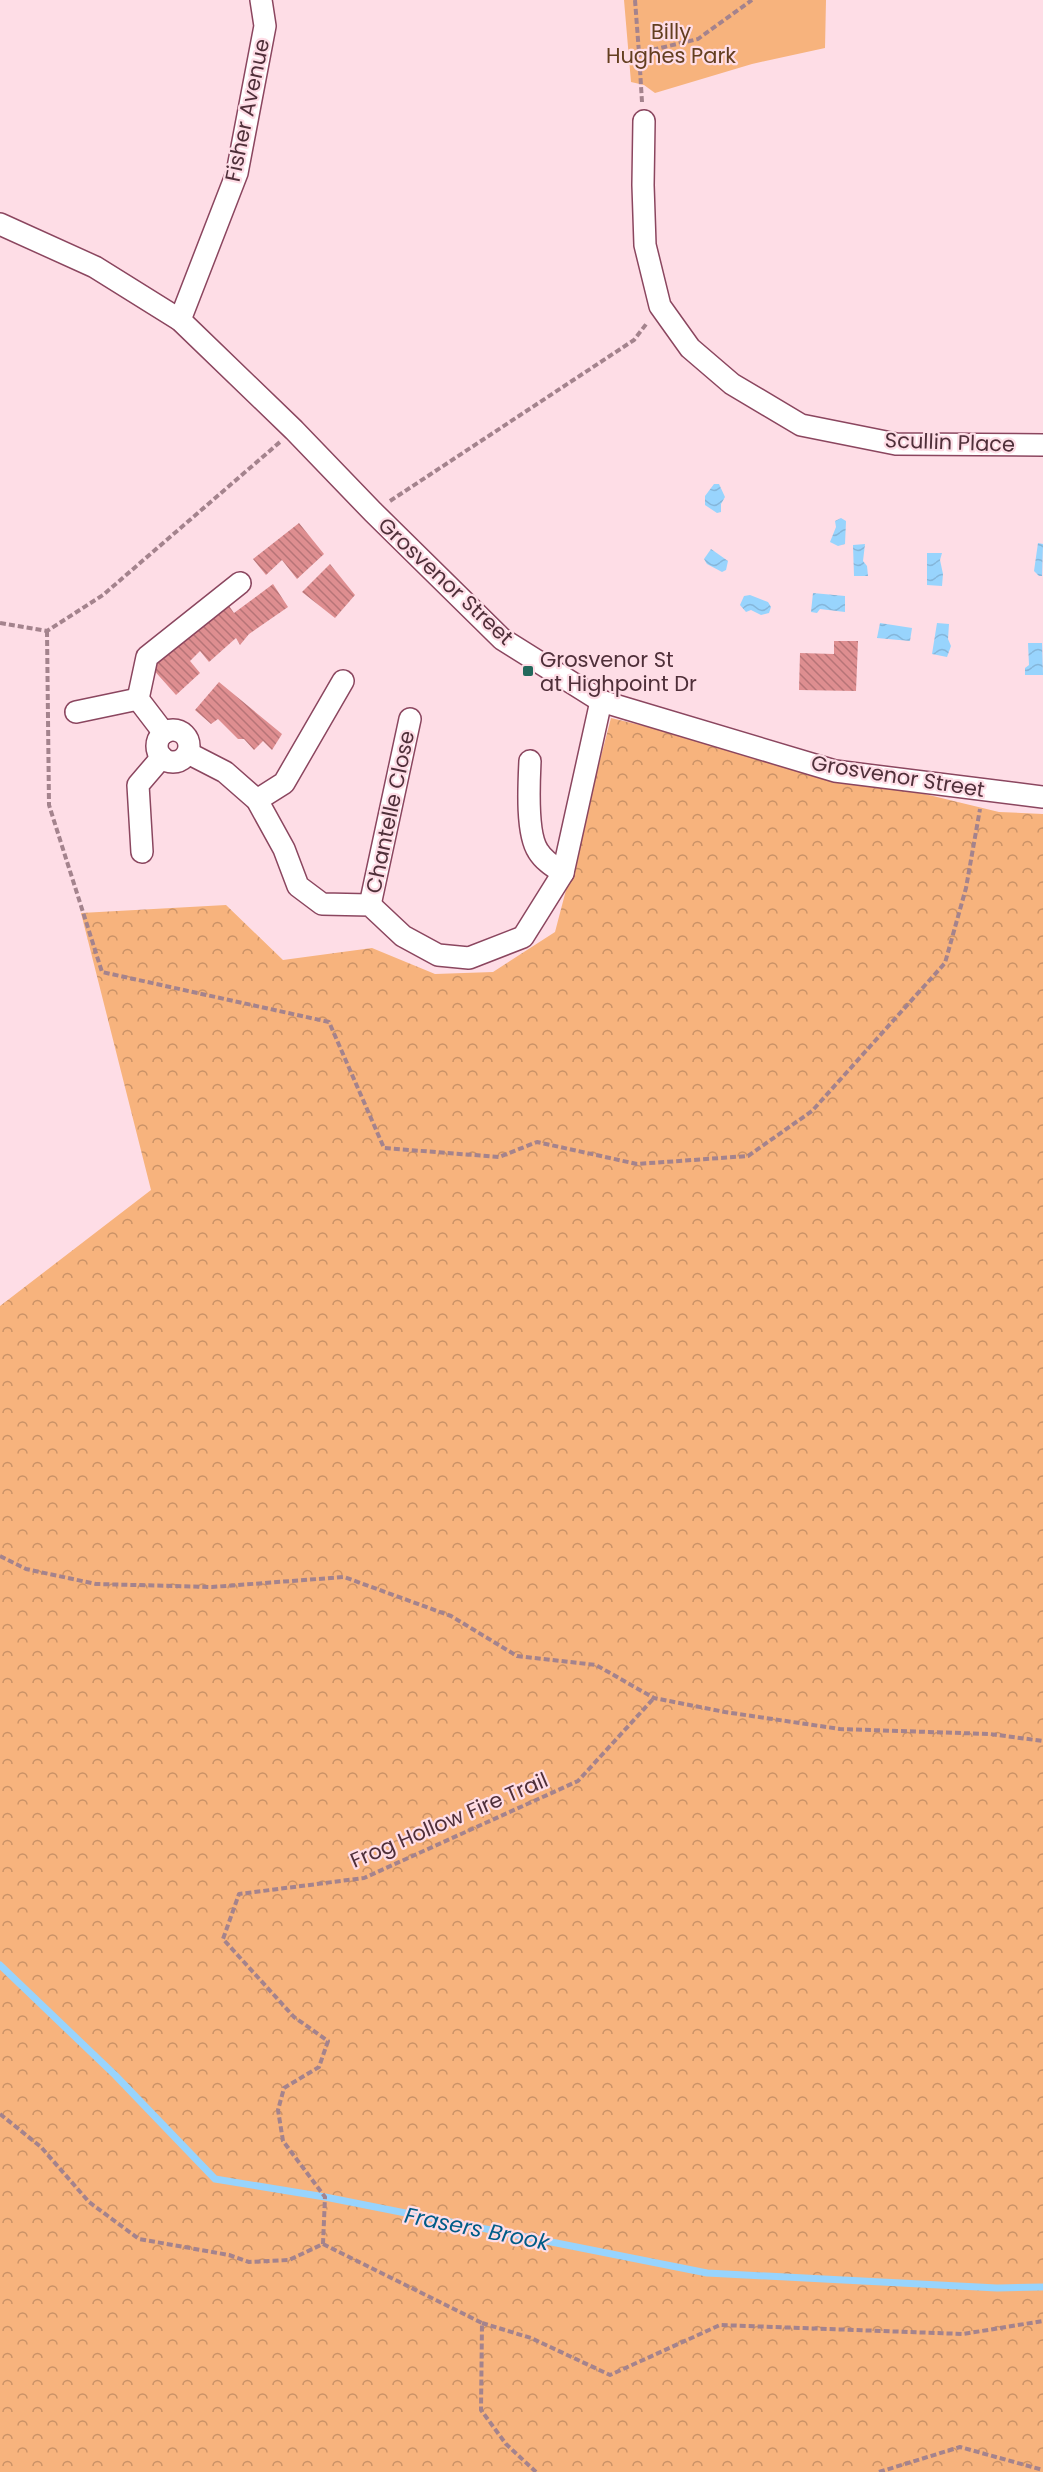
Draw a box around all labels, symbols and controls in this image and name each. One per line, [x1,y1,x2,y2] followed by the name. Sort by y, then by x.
[606,17,736,70] park label: Billy Hughes Park
[218,36,276,184] street label: Fisher Avenue
[884,425,1016,459] street label: Scullin Place
[372,511,520,651] street label: Grosvenor Street
[540,645,697,698] place label: Grosvenor St at Highpoint Dr
[521,664,535,678] marker: Grosvenor St at Highpoint Dr
[359,728,421,896] street label: Chantelle Close
[809,748,987,804] street label: Grosvenor Street
[346,1765,552,1875] street label: Frog Hollow Fire Trail
[402,2200,554,2259] water label: Frasers Brook

